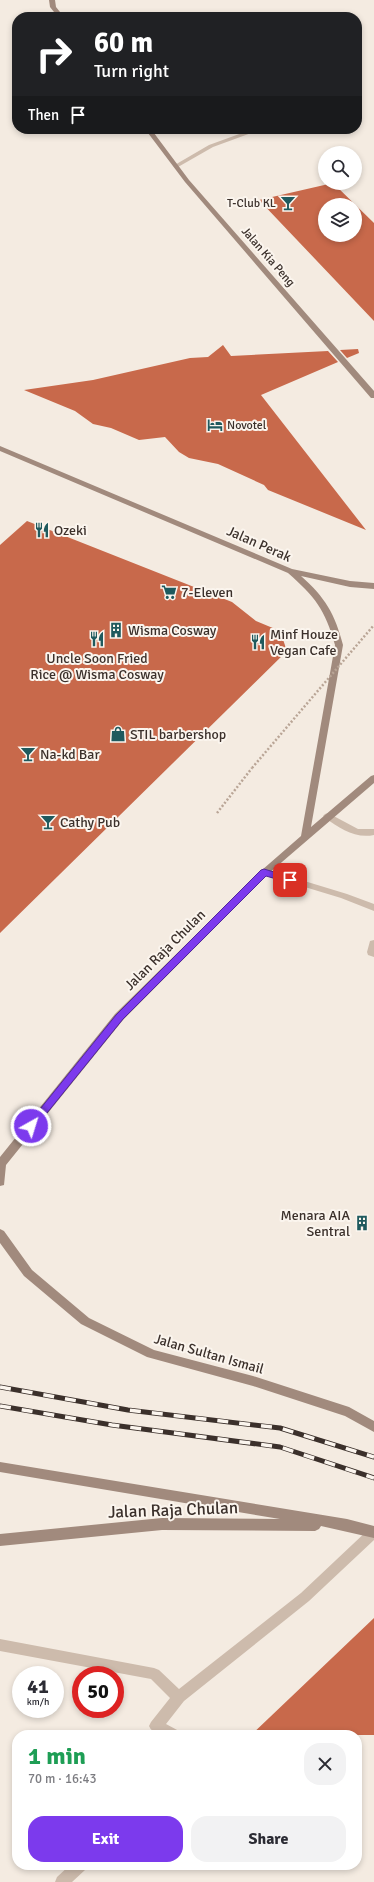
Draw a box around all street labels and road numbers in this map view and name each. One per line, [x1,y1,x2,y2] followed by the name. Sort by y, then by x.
[238,224,298,290] street label: Jalan Kia Peng
[224,522,294,566] street label: Jalan Perak
[121,906,209,994] street label: Jalan Raja Chulan
[152,1330,266,1378] street label: Jalan Sultan Ismail
[108,1497,238,1523] street label: Jalan Raja Chulan

